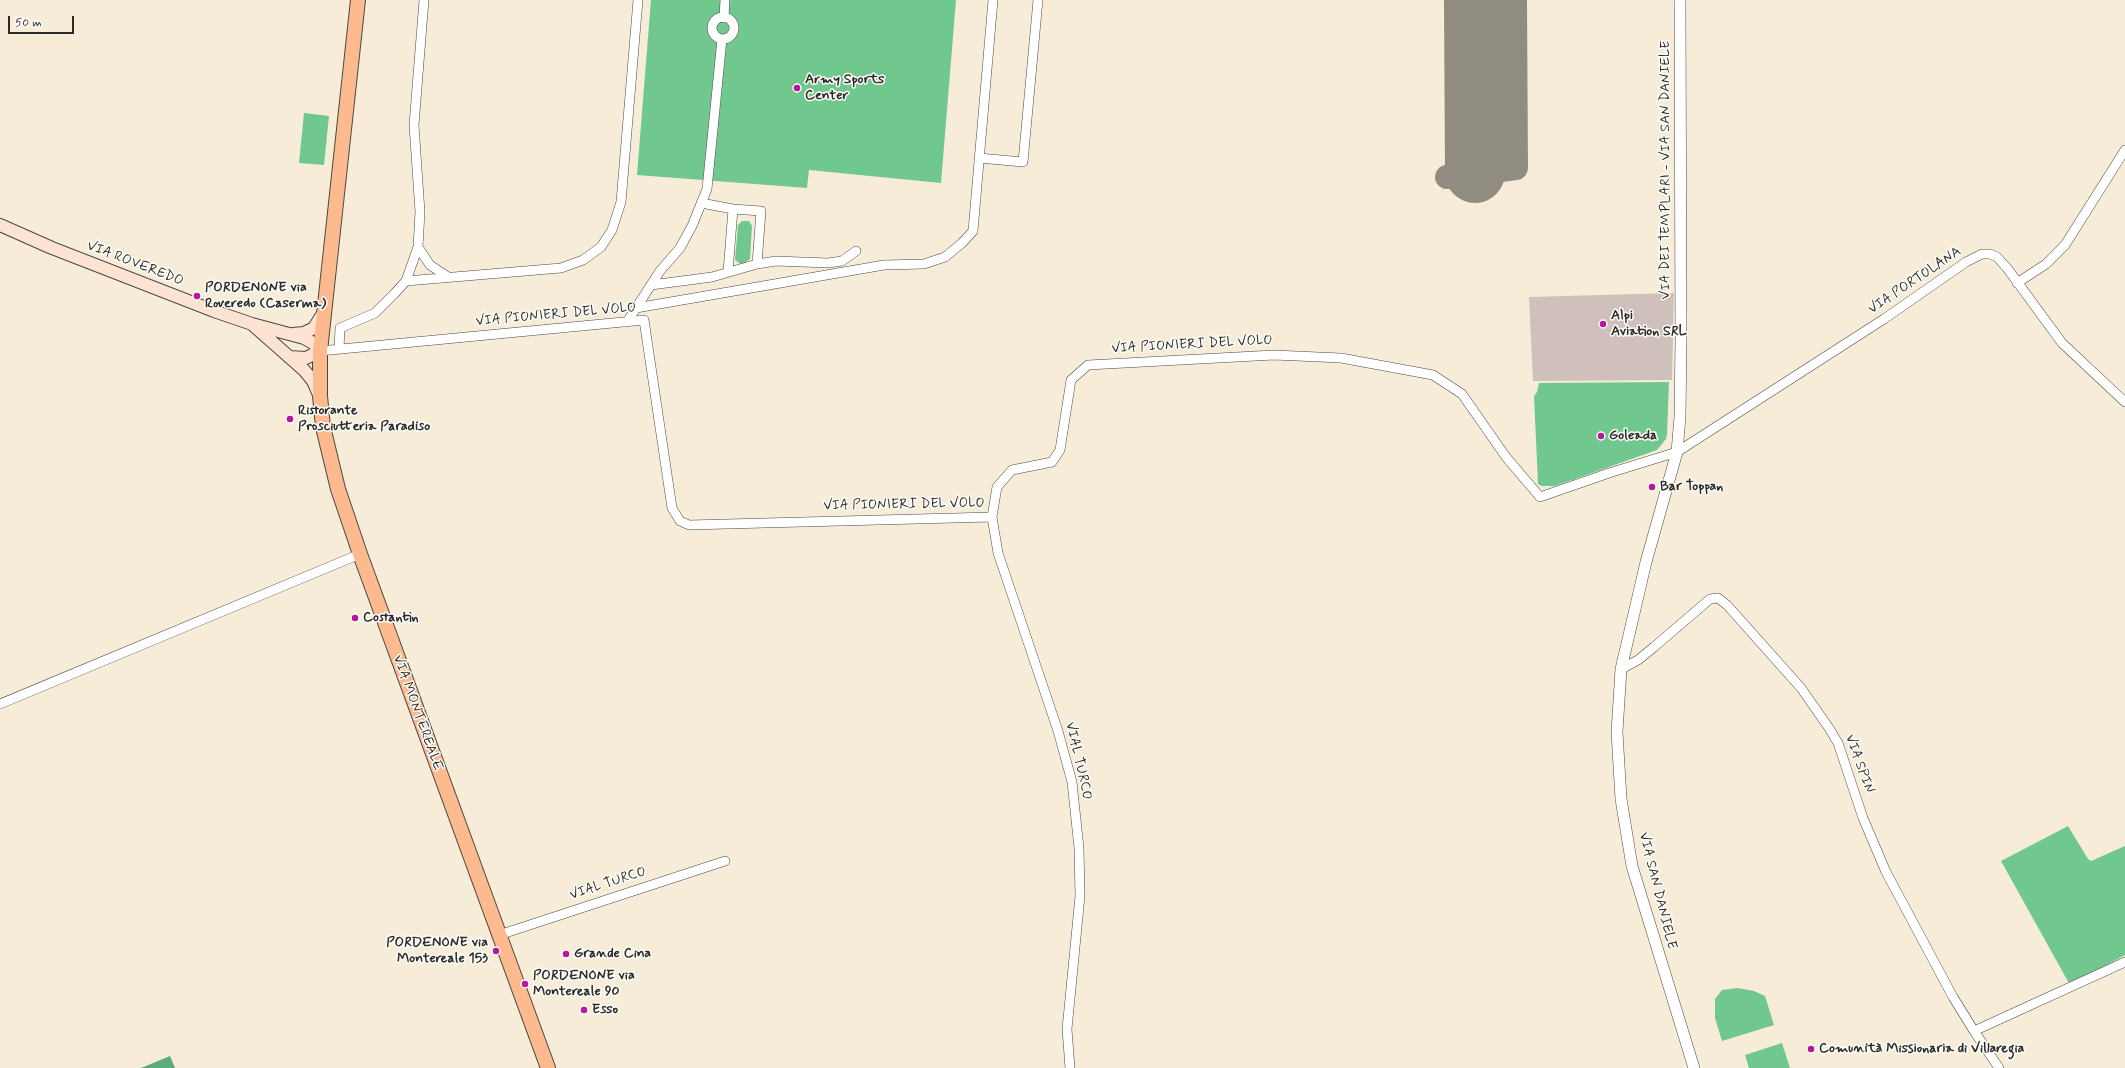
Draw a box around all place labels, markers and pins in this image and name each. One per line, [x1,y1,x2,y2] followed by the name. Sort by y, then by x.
[805,72,884,104] place label: Army Sports Center
[792,83,802,93] marker: Army Sports Center
[205,280,326,312] place label: PORDENONE via Roveredo (Caserma)
[192,291,202,301] marker: PORDENONE via Roveredo (Caserma)
[1611,308,1687,340] place label: Alpi Aviation SRL
[1598,319,1608,329] marker: Alpi Aviation SRL
[298,403,430,436] place label: Ristorante Prosciutteria Paradiso
[285,414,295,424] marker: Ristorante Prosciutteria Paradiso
[1609,428,1657,444] place label: Goleada
[1596,431,1606,441] marker: Goleada
[1660,479,1723,495] place label: Bar Toppan
[1647,482,1657,492] marker: Bar Toppan
[363,610,419,626] place label: Costantin
[350,613,360,623] marker: Costantin
[386,935,488,968] place label: PORDENONE via Montereale 153
[491,946,501,956] marker: PORDENONE via Montereale 153
[574,946,651,962] place label: Grande Cina
[561,949,571,959] marker: Grande Cina
[533,968,635,1000] place label: PORDENONE via Montereale 90
[520,979,530,989] marker: PORDENONE via Montereale 90
[592,1002,618,1018] place label: Esso
[579,1005,589,1015] marker: Esso
[1819,1041,2024,1057] place label: Comunità Missionaria di Villaregia
[1806,1044,1816,1054] marker: Comunità Missionaria di Villaregia

